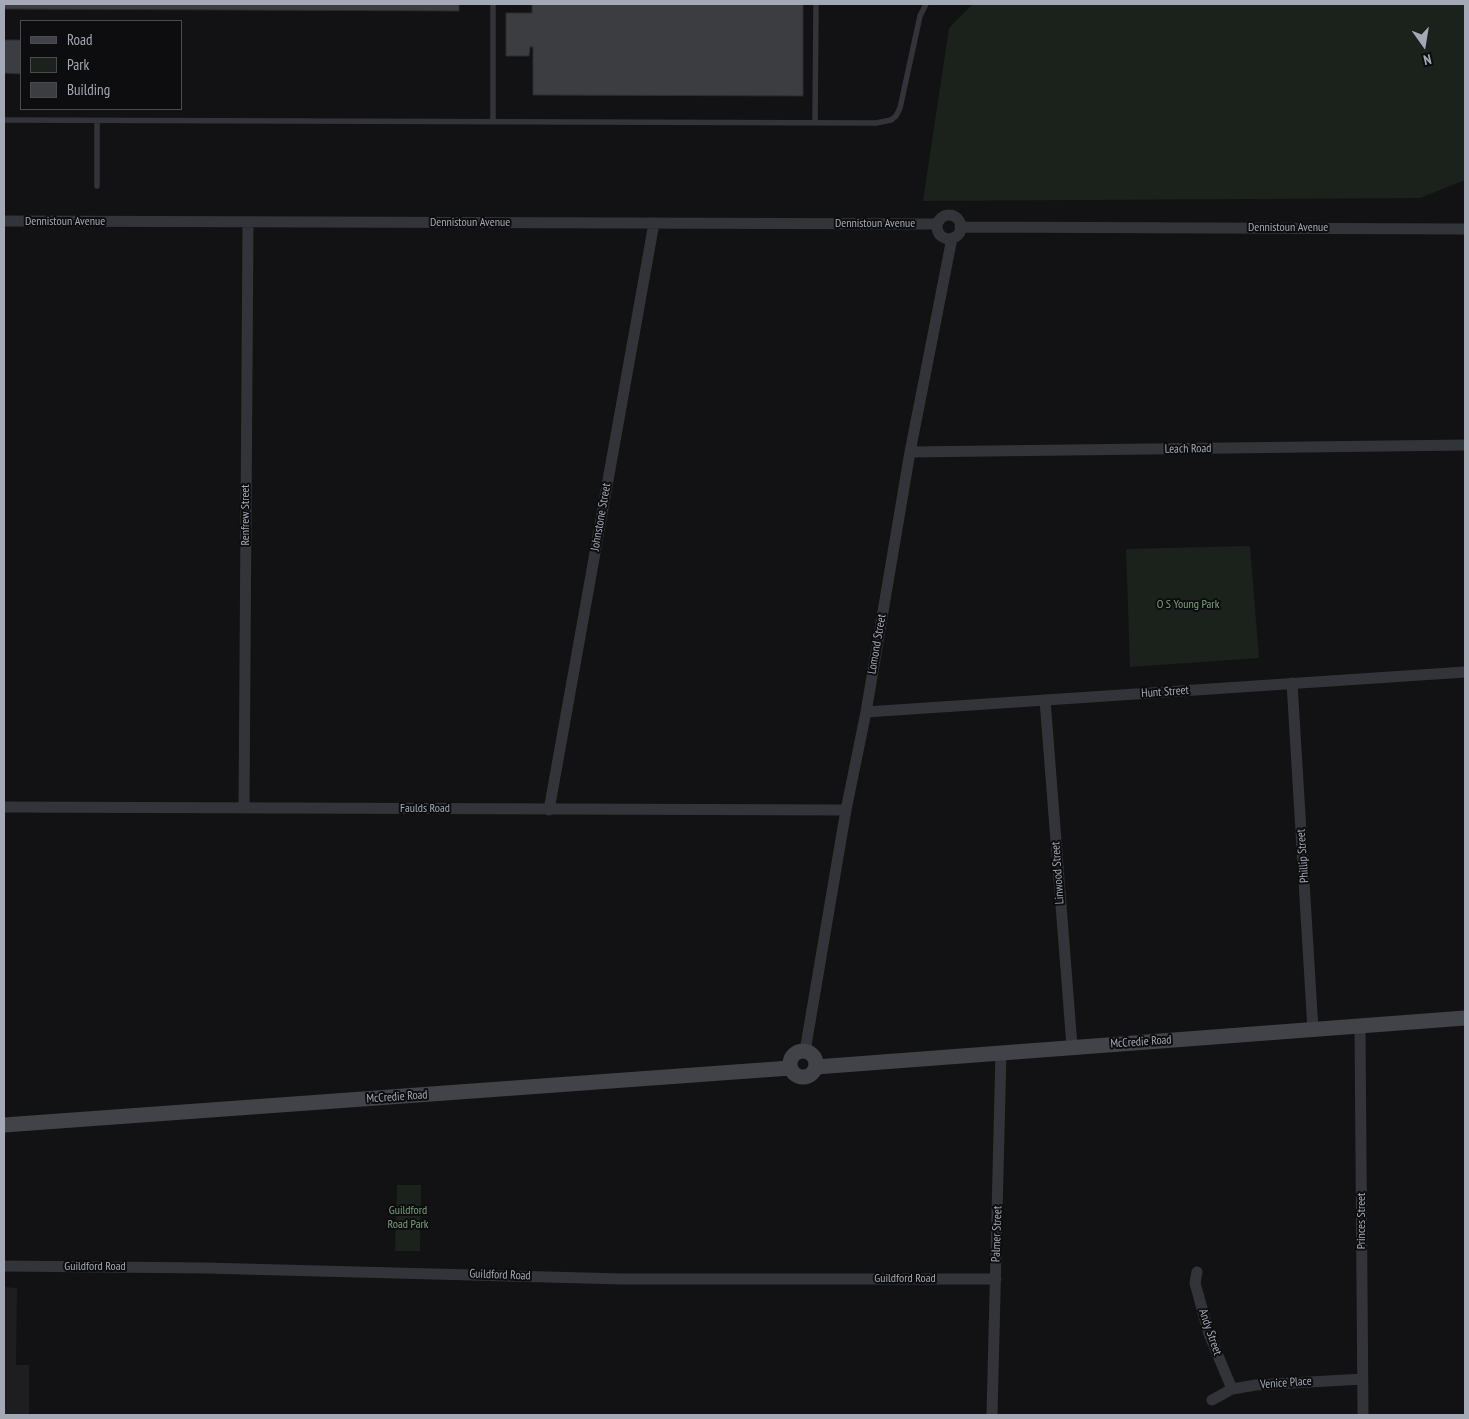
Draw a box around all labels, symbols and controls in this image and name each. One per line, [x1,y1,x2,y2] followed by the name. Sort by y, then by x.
[20,20,182,110] legend
[1399,20,1449,70] north arrow
[67,30,93,49] text: Road
[1422,50,1433,69] text: N
[67,55,89,74] text: Park
[67,80,110,99] text: Building
[25,215,105,229] street label: Dennistoun Avenue
[430,216,510,230] street label: Dennistoun Avenue
[835,217,915,231] street label: Dennistoun Avenue
[1248,221,1328,235] street label: Dennistoun Avenue
[1164,441,1212,457] street label: Leach Road
[588,482,614,552] street label: Johnstone Street
[239,484,253,546] street label: Renfrew Street
[1157,598,1219,612] park label: O S Young Park
[865,613,889,675] street label: Lomond Street
[1141,683,1189,701] street label: Hunt Street
[400,802,450,816] street label: Faulds Road
[1294,829,1312,883] street label: Phillip Street
[1049,841,1067,905] street label: Linwood Street
[1110,1033,1172,1051] street label: McCredie Road
[366,1088,428,1106] street label: McCredie Road
[1355,1193,1369,1249] street label: Princes Street
[388,1204,428,1232] park label: Guildford Road Park
[989,1206,1005,1262] street label: Palmer Street
[64,1260,126,1274] street label: Guildford Road
[469,1267,531,1283] street label: Guildford Road
[874,1272,936,1286] street label: Guildford Road
[1195,1307,1225,1357] street label: Andy Street
[1260,1374,1312,1392] street label: Venice Place

